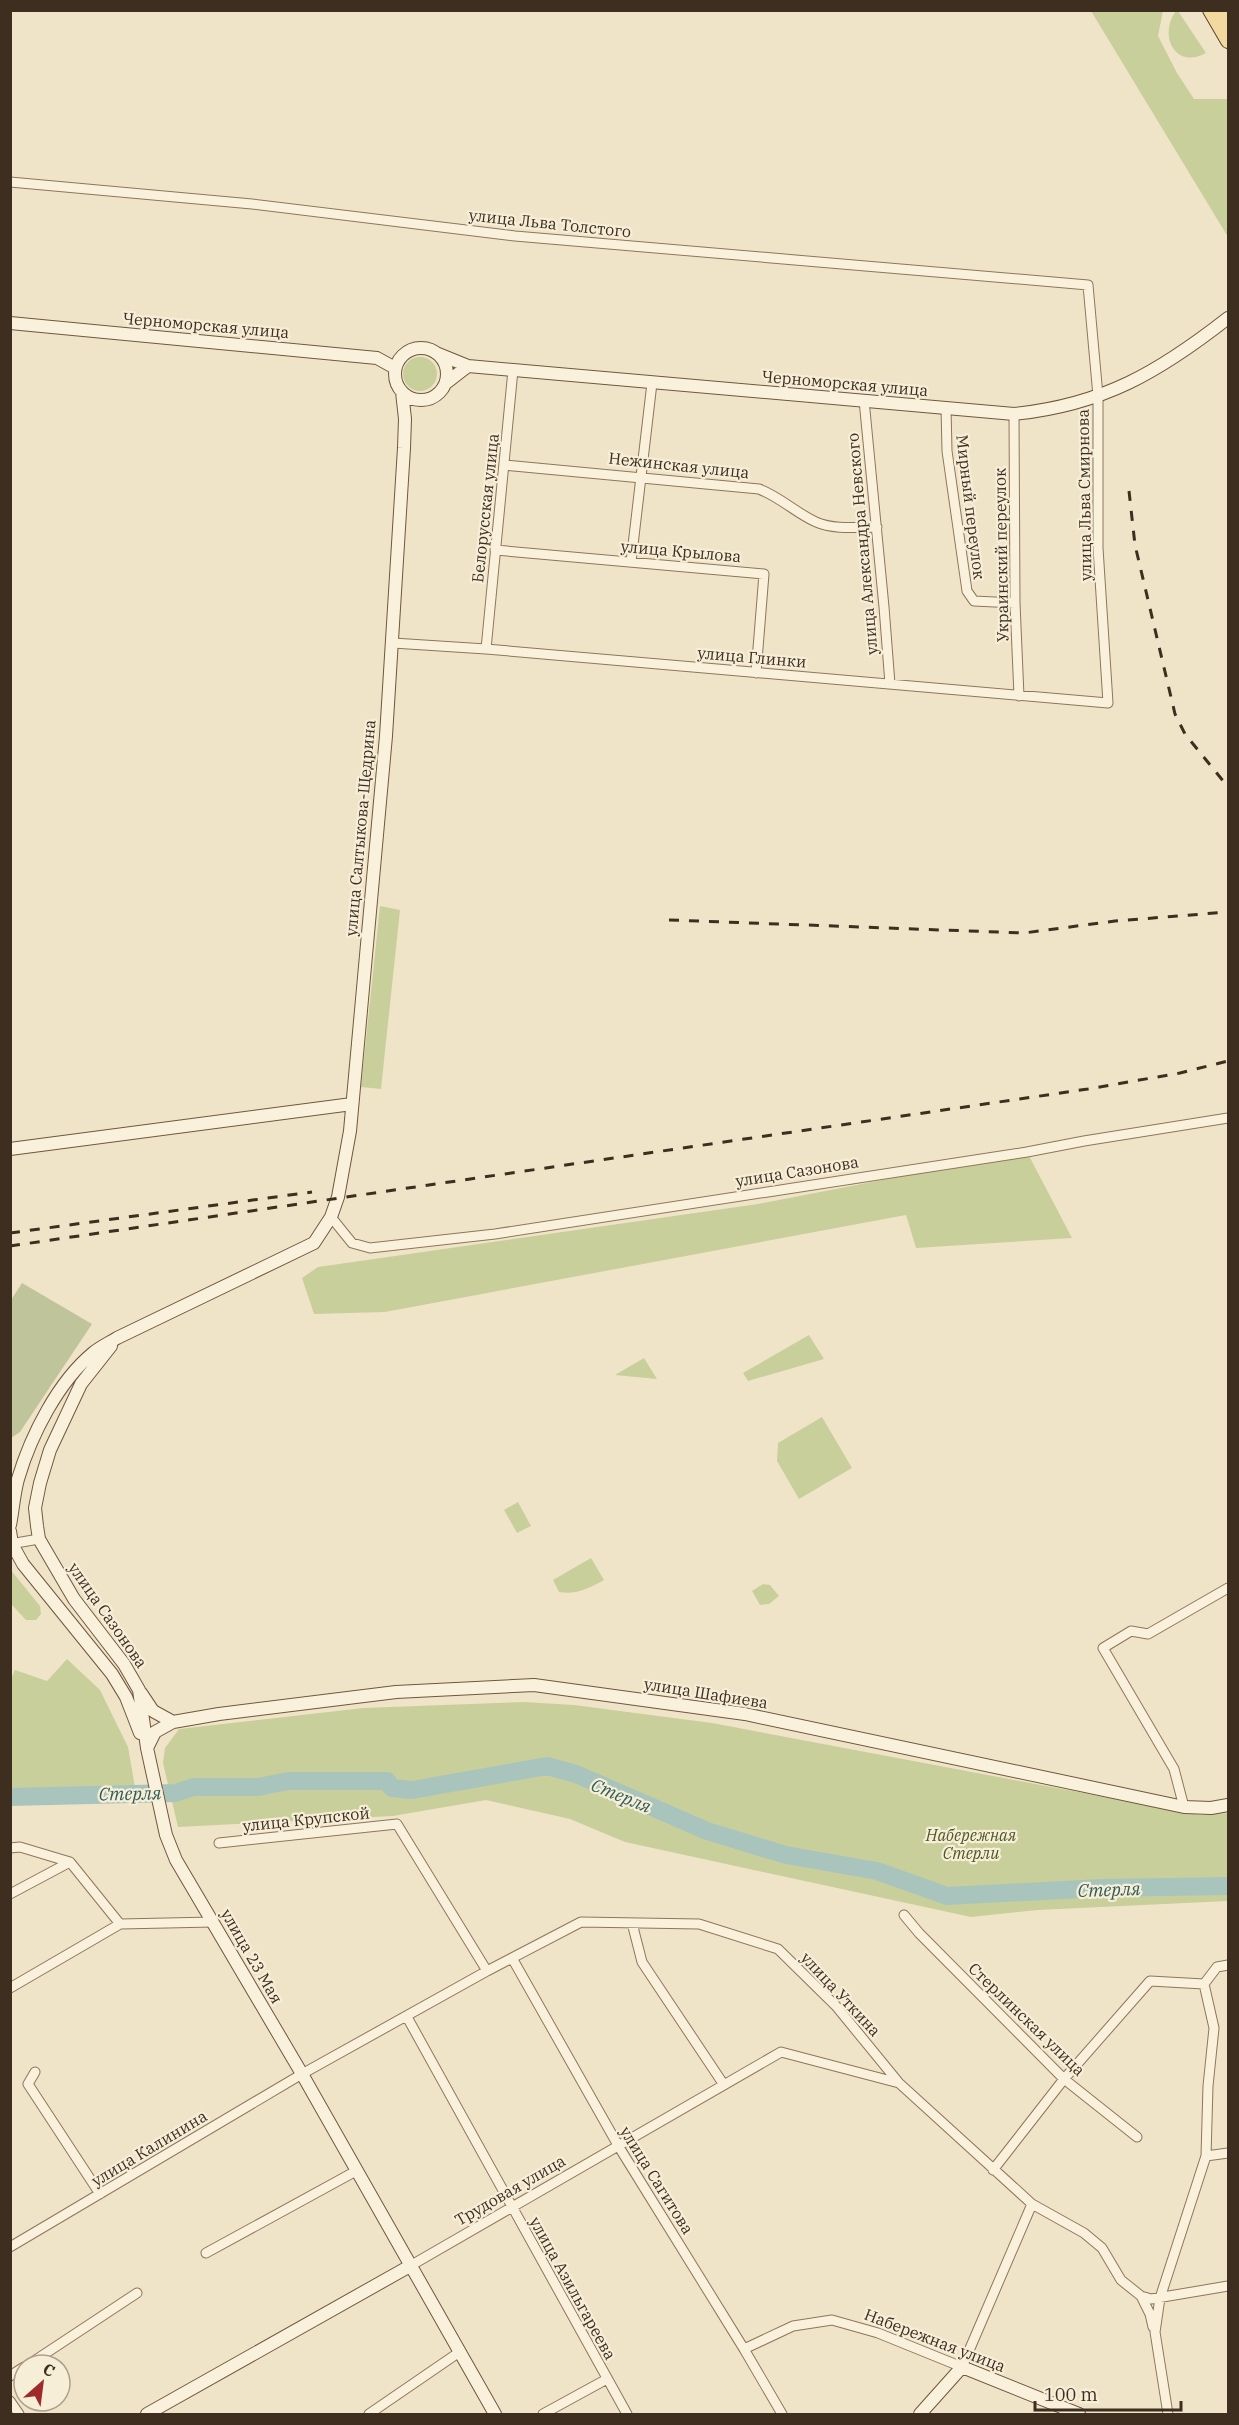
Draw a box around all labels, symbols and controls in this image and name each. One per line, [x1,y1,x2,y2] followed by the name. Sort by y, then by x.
[468,205,632,241] street label: улица Льва Толстого
[122,308,290,342] street label: Черноморская улица
[761,366,929,400] street label: Черноморская улица
[1072,408,1096,581] street label: улица Льва Смирнова
[467,432,503,584] street label: Белорусская улица
[842,432,882,656] street label: улица Александра Невского
[952,434,990,581] street label: Мирный переулок
[608,448,751,482] street label: Нежинская улица
[989,467,1013,642] street label: Украинский переулок
[620,536,742,566] street label: улица Крылова
[697,642,807,672] street label: улица Глинки
[341,719,379,937] street label: улица Салтыкова-Щедрина
[734,1151,860,1191] street label: улица Сазонова
[64,1558,152,1672] street label: улица Сазонова
[643,1673,770,1713] street label: улица Шафиева
[588,1773,655,1818] water label: Стерля
[98,1781,162,1806] water label: Стерля
[241,1802,371,1836] street label: улица Крупской
[925,1825,1017,1863] park label: Набережная Стерли
[1077,1877,1141,1902] water label: Стерля
[217,1905,287,2007] street label: улица 23 Мая
[797,1948,885,2041] street label: улица Уткина
[965,1958,1090,2080] street label: Стерлинская улица
[88,2105,211,2190] street label: улица Калинина
[616,2122,698,2238] street label: улица Сагитова
[451,2150,569,2230] street label: Трудовая улица
[525,2213,621,2363] street label: улица Азильгареева
[862,2304,1009,2376] street label: Набережная улица
[12,2353,72,2413] north arrow
[40,2358,58,2381] text: С
[1035,2374,1180,2412] scale bar
[1044,2383,1098,2406] text: 100 m

